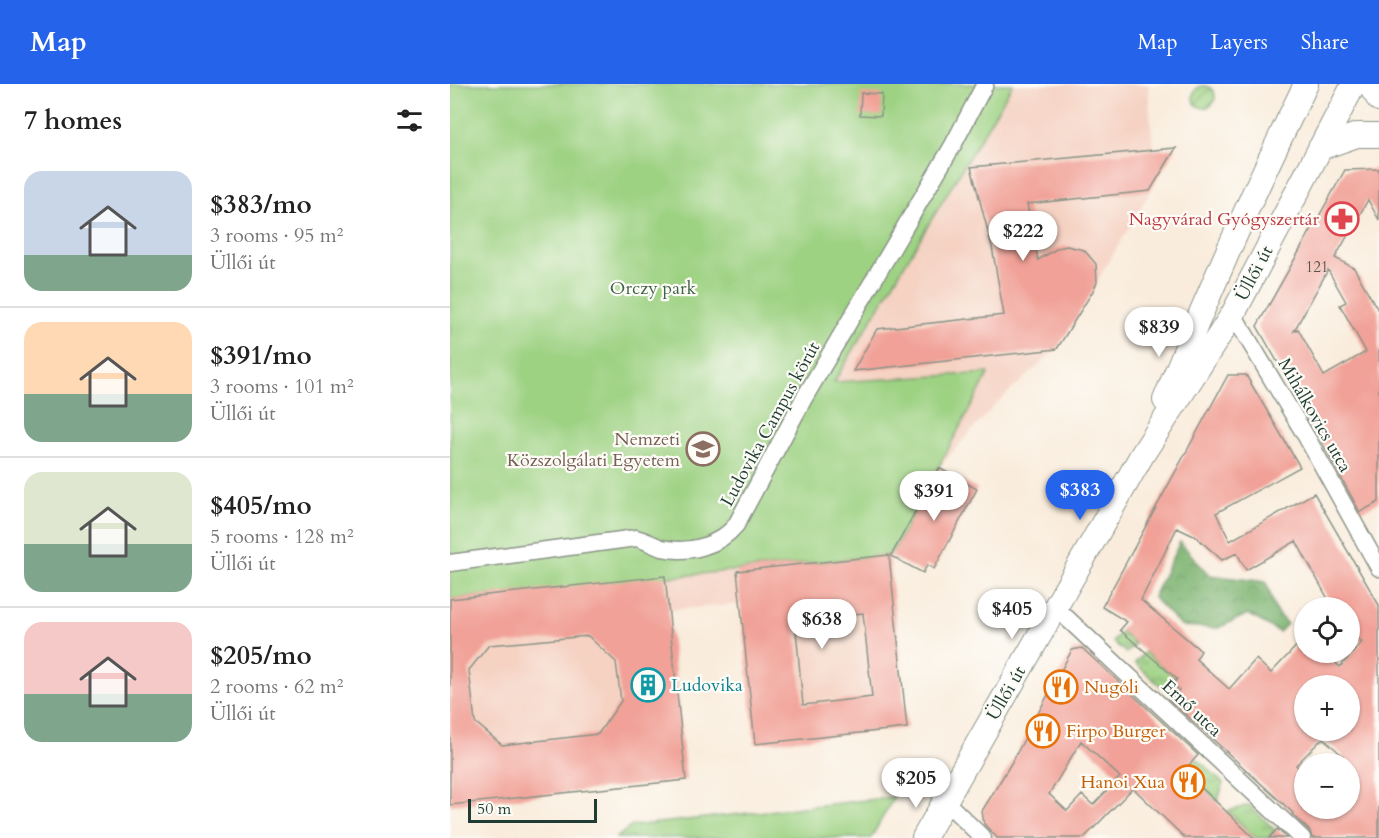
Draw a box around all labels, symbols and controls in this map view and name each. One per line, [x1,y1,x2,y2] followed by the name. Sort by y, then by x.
[30,23,87,61] text: Map
[1138,28,1178,57] text: Map
[1211,28,1268,57] text: Layers
[1301,28,1349,57] text: Share
[24,103,122,138] text: 7 homes
[393,104,426,137] icon: filters
[210,187,312,222] text: $383/mo
[72,195,144,267] icon: home
[1324,201,1360,237] pharmacy icon: Nagyvárad Gyógyszertár
[1129,207,1319,232] place label: Nagyvárad Gyógyszertár
[987,211,1059,262] pin: $222
[1003,217,1043,244] text: $222
[210,222,343,249] text: 3 rooms · 95 m²
[1230,241,1279,305] street label: Üllői út
[210,249,276,276] text: Üllői út
[1305,257,1329,277] house number: 121
[610,276,697,301] park label: Orczy park
[1123,307,1195,358] pin: $839
[1139,313,1179,340] text: $839
[715,337,826,511] street label: Ludovika Campus körút
[210,338,312,373] text: $391/mo
[72,346,144,418] icon: home
[1272,353,1358,477] street label: Mihálkovics utca
[210,373,354,400] text: 3 rooms · 101 m²
[210,400,276,427] text: Üllői út
[507,427,681,473] place label: Nemzeti Közszolgálati Egyetem
[685,431,721,467] school or university icon: Nemzeti Közszolgálati Egyetem
[1044,470,1116,521] pin: $383
[898,471,970,522] pin: $391
[1060,476,1100,503] text: $383
[914,477,954,504] text: $391
[210,488,312,523] text: $405/mo
[72,496,144,568] icon: home
[210,523,354,550] text: 5 rooms · 128 m²
[210,550,276,577] text: Üllői út
[976,589,1048,640] pin: $405
[992,595,1032,622] text: $405
[1294,597,1360,819] map controls
[1294,597,1360,663] button: locate
[786,599,858,650] pin: $638
[802,605,842,632] text: $638
[210,638,312,673] text: $205/mo
[72,646,144,718] icon: home
[981,661,1032,725] street label: Üllői út
[630,667,666,703] building icon: Ludovika
[1043,669,1079,705] restaurant icon: Nugóli
[210,673,343,700] text: 2 rooms · 62 m²
[671,673,743,698] place label: Ludovika
[1156,674,1227,743] street label: Ernő utca
[1084,675,1139,700] place label: Nugóli
[1294,675,1360,741] button: +
[210,700,276,727] text: Üllői út
[1025,713,1061,749] restaurant icon: Firpo Burger
[1066,719,1166,744] place label: Firpo Burger
[1294,753,1360,819] button: −
[880,758,952,809] pin: $205
[896,764,936,791] text: $205
[1170,764,1206,800] restaurant icon: Hanoi Xua
[1081,770,1165,795] place label: Hanoi Xua
[468,796,597,824] scale bar
[477,798,511,820] text: 50 m

